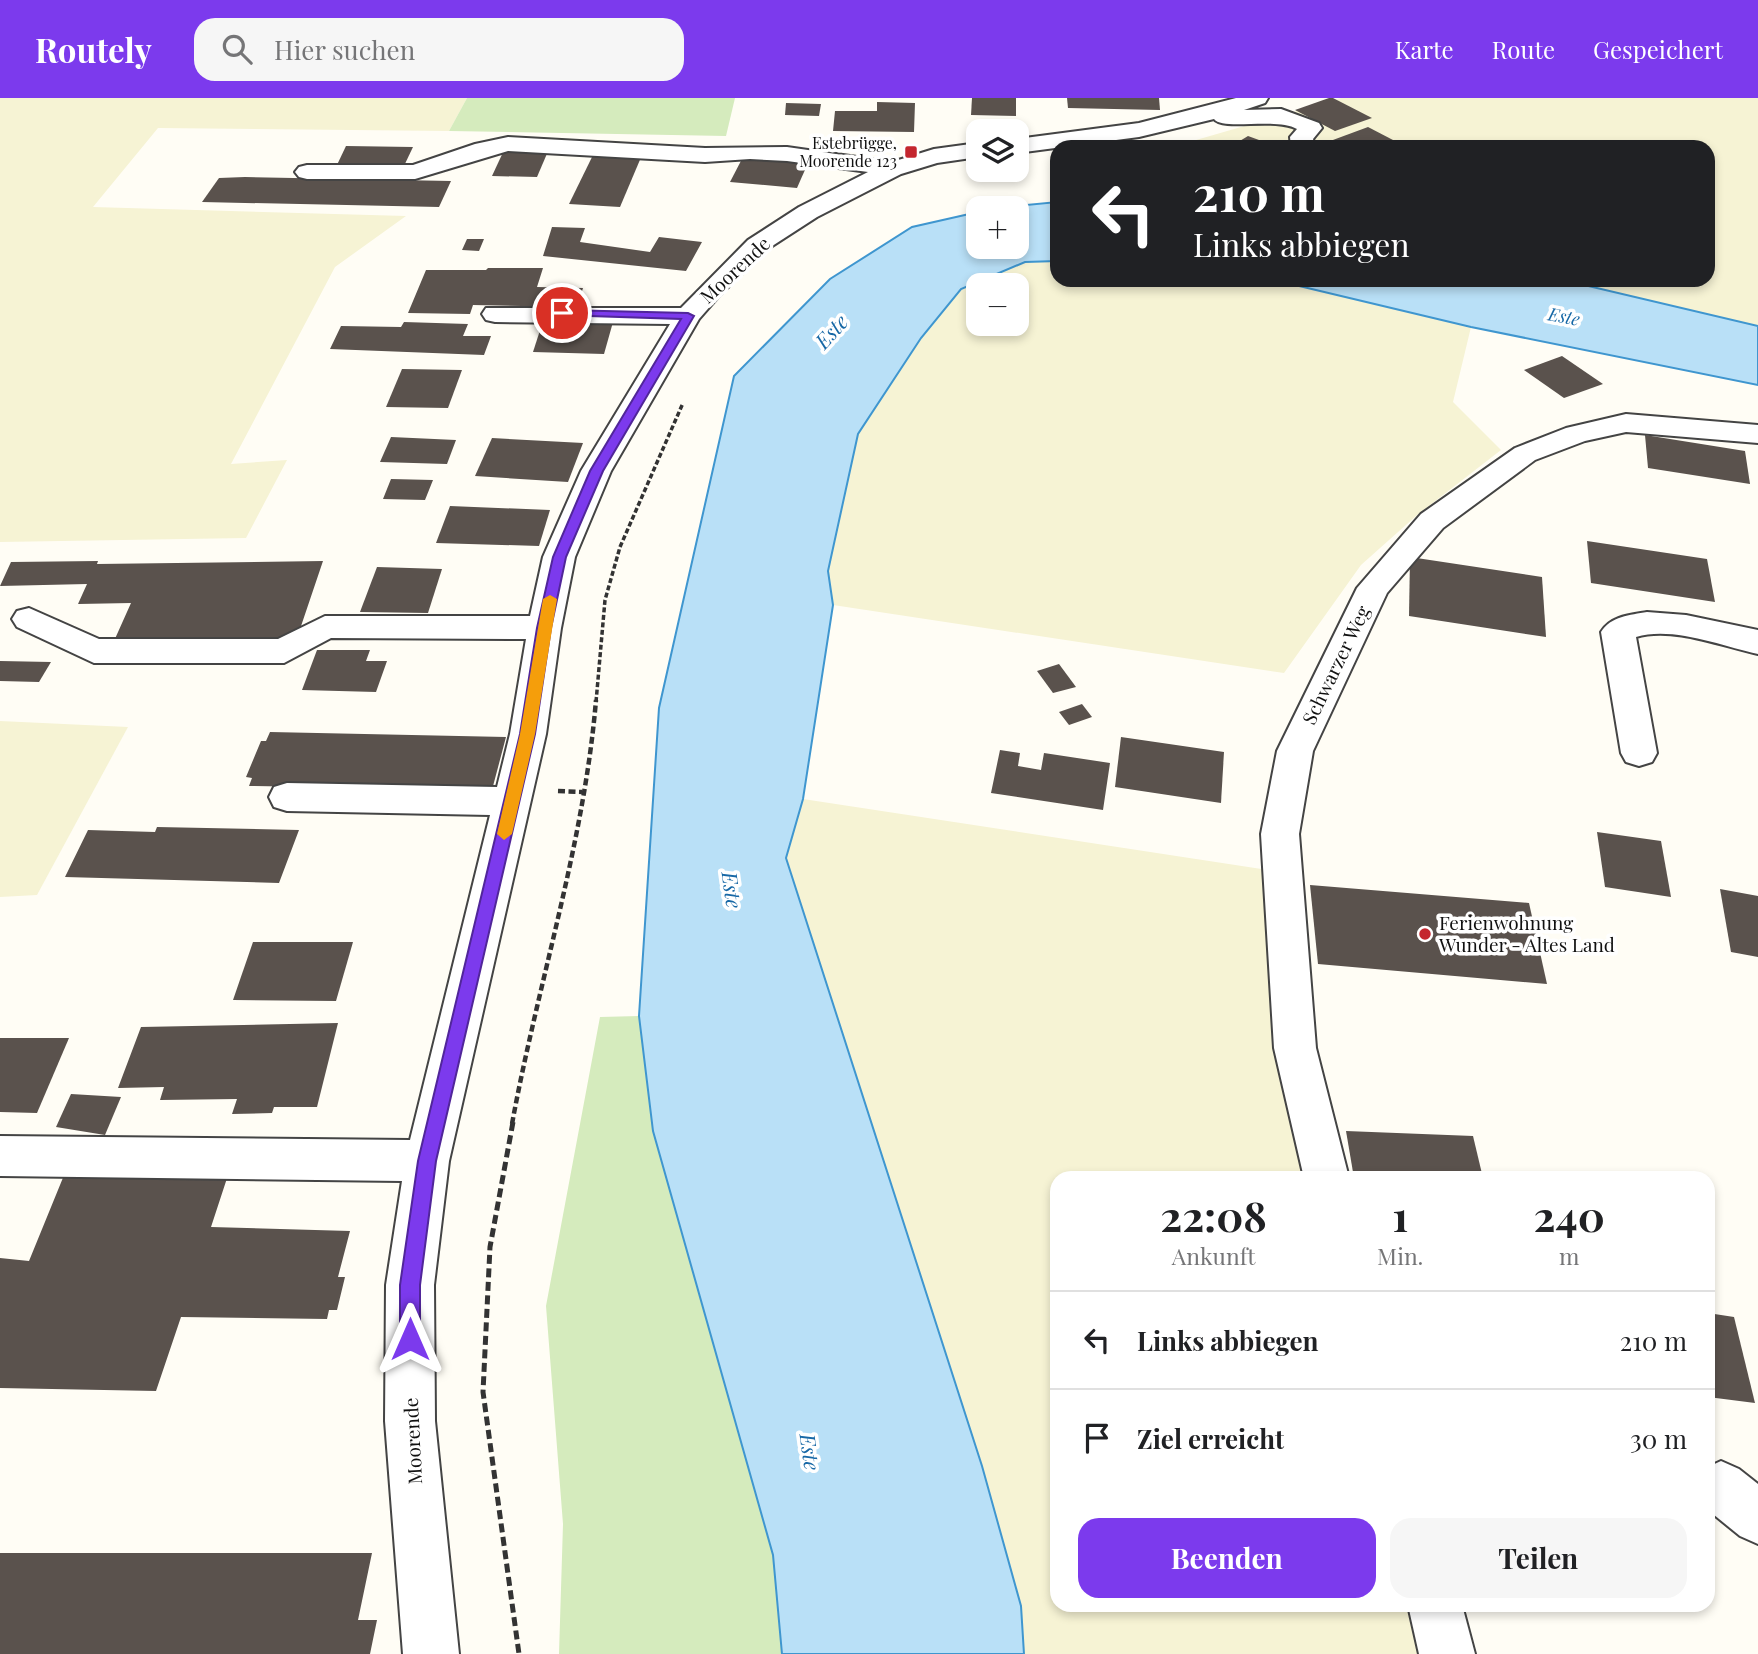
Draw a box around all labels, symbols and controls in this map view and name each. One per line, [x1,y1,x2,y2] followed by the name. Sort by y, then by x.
[194,18,684,81] search box
[35,27,152,71] text: Routely
[218,30,256,68] icon: search
[274,32,415,67] text: Hier suchen
[1395,33,1454,65] text: Karte
[1492,33,1555,65] text: Route
[1593,33,1723,65] text: Gespeichert
[966,119,1029,336] map controls
[966,119,1029,182] button: layers
[799,132,897,171] place label: Estebrügge, Moorende 123
[903,144,919,160] marker: Estebrügge, Moorende 123
[1193,159,1325,224] text: 210 m
[1078,168,1169,259] icon: left
[966,196,1029,259] button: +
[1193,222,1410,265] text: Links abbiegen
[694,230,775,308] street label: Moorende
[966,273,1029,336] button: −
[532,283,592,343] pin
[543,294,581,332] icon: arrive
[1545,301,1582,331] water label: Este
[807,308,853,354] water label: Este
[1295,601,1375,728] street label: Schwarzer Weg
[716,869,749,910] water label: Este
[1438,909,1615,957] place label: Ferienwohnung Wunder - Altes Land
[1417,926,1433,942] marker: Ferienwohnung Wunder - Altes Land
[1160,1187,1267,1243] text: 22:08
[1392,1187,1408,1243] text: 1
[1534,1187,1605,1243] text: 240
[1172,1240,1255,1271] text: Ankunft
[1377,1240,1423,1271] text: Min.
[1559,1240,1579,1271] text: m
[373,1302,447,1376] position arrow
[1078,1321,1116,1359] icon: left
[1137,1323,1318,1358] text: Links abbiegen
[1620,1323,1687,1358] text: 210 m
[397,1397,427,1485] street label: Moorende
[1078,1419,1116,1457] icon: arrive
[1137,1421,1284,1456] text: Ziel erreicht
[1630,1421,1687,1456] text: 30 m
[794,1431,827,1472] water label: Este
[1078,1518,1376,1598] button: Beenden
[1390,1518,1687,1598] button: Teilen

